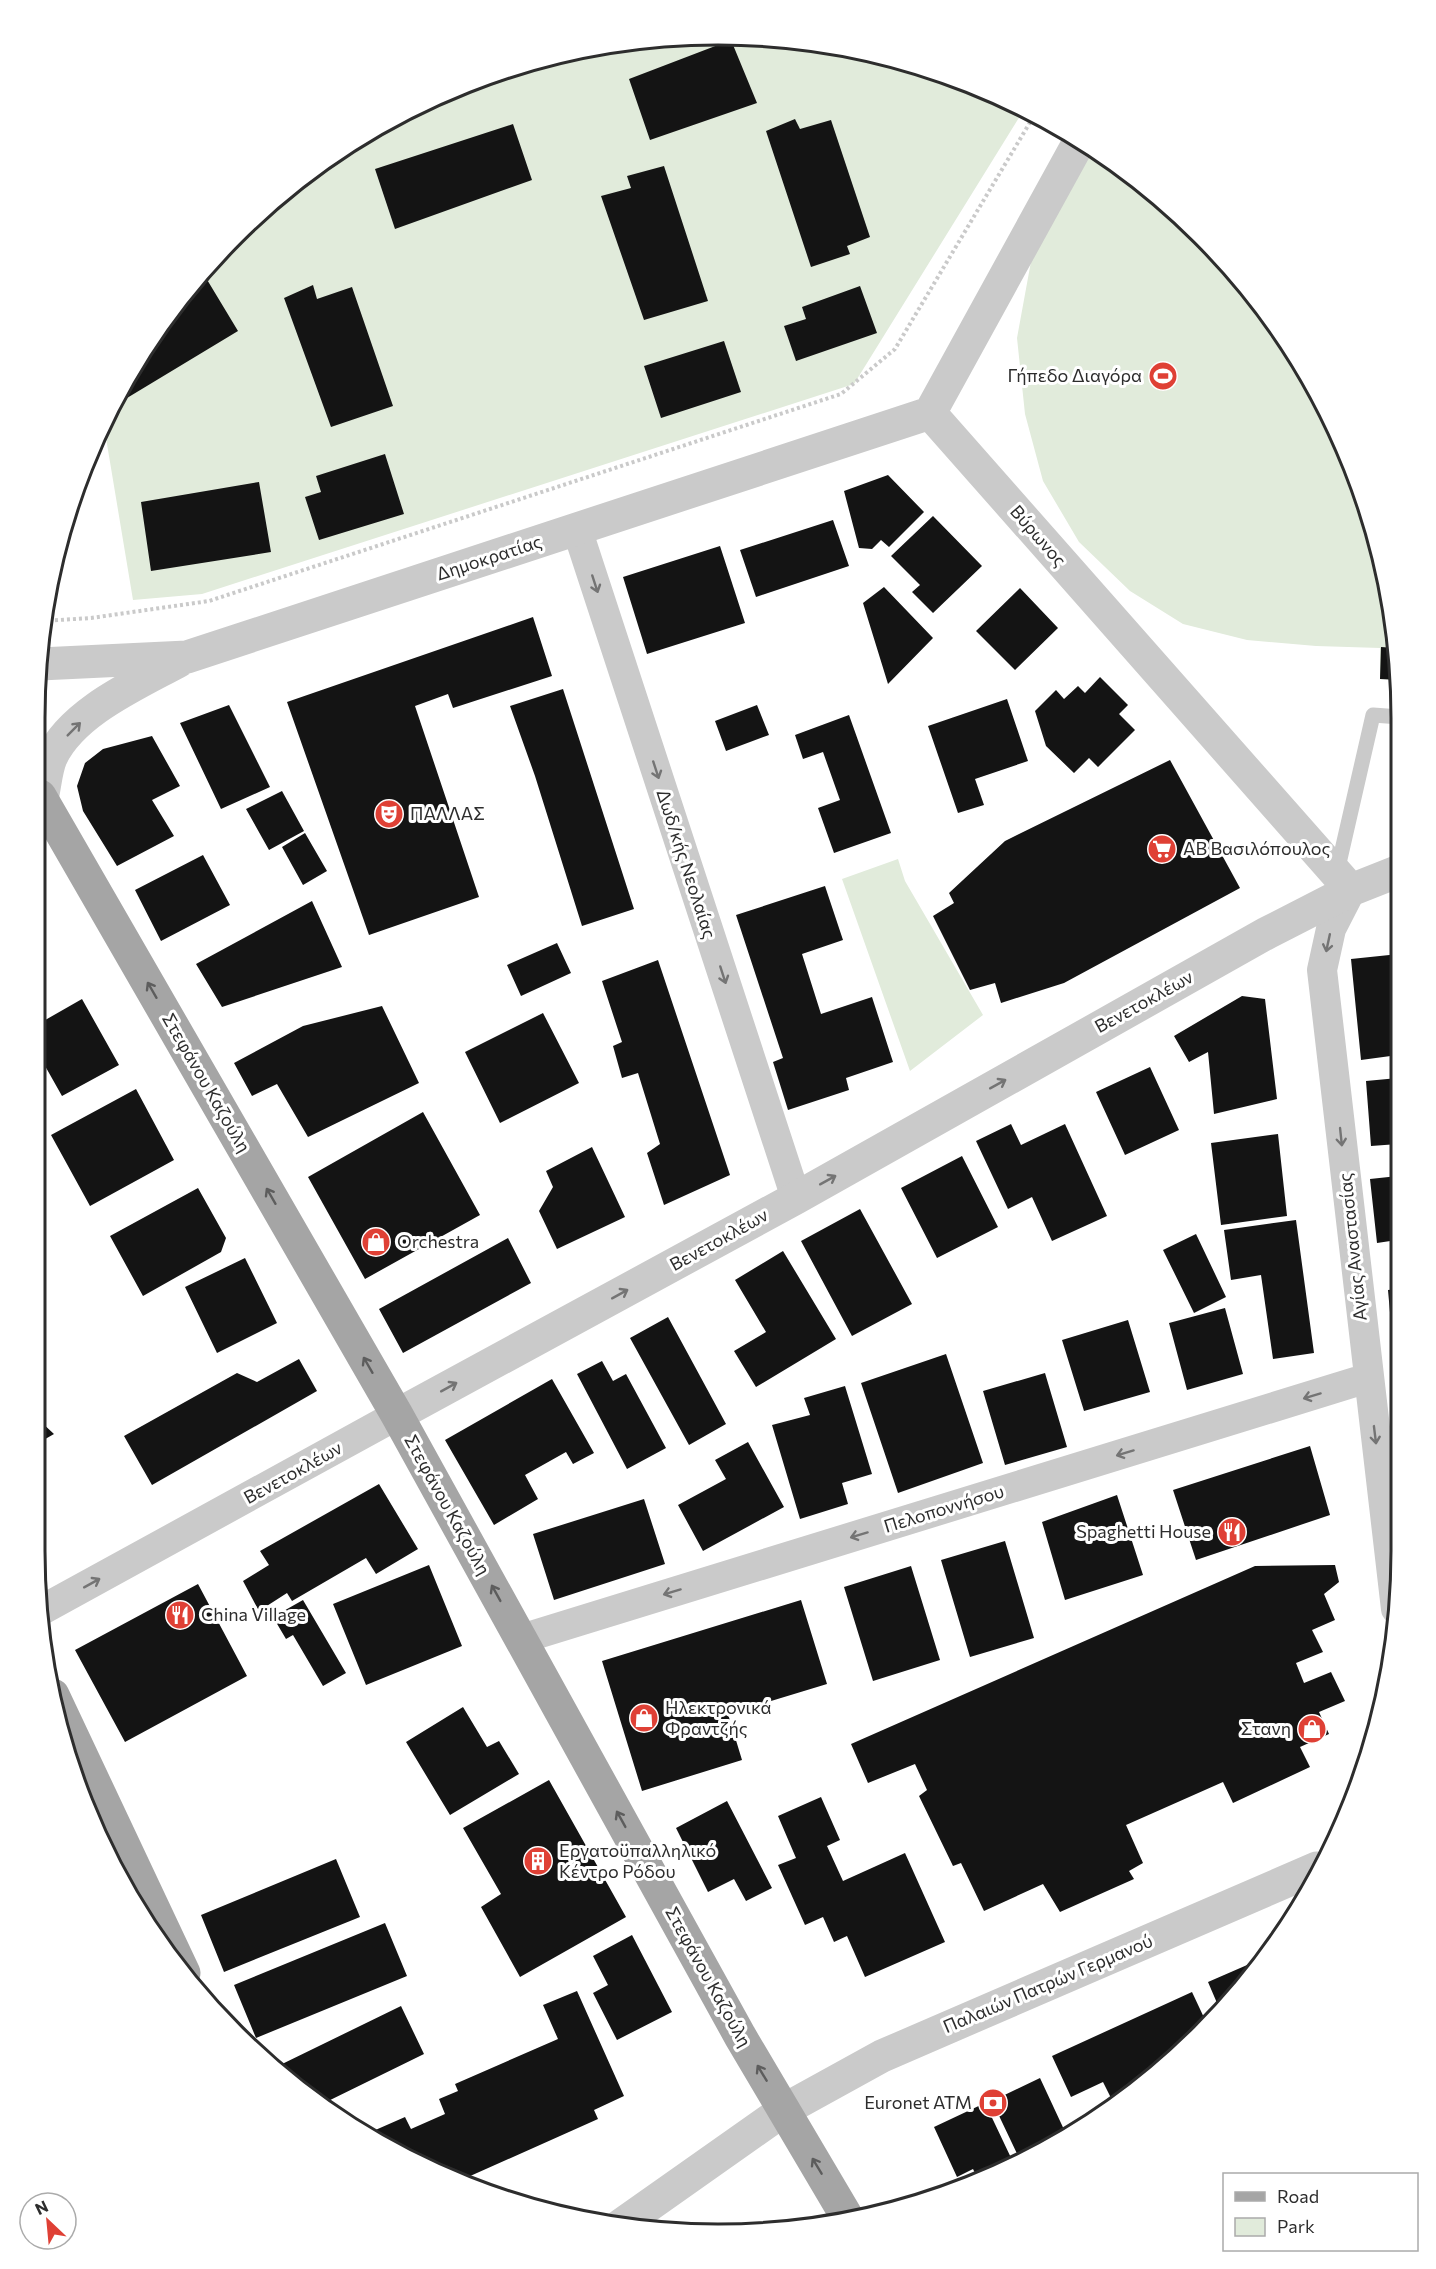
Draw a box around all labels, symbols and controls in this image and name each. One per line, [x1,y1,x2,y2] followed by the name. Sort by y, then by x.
[1147,360,1179,392] sports icon: Γήπεδο Διαγόρα
[1008,364,1142,386] place label: Γήπεδο Διαγόρα
[1006,500,1071,571] street label: Βύρωνος
[433,530,544,584] street label: Δημοκρατίας
[590,574,601,593] one-way arrow
[66,721,81,736] one-way arrow
[651,760,662,779] one-way arrow
[652,786,722,941] street label: Δωδ/κής Νεολαίας
[373,798,405,830] theatre icon: ΠΑΛΛΑΣ
[410,802,485,824] place label: ΠΑΛΛΑΣ
[1146,833,1178,865] supermarket icon: AB Βασιλόπουλος
[1183,837,1331,859] place label: AB Βασιλόπουλος
[1322,933,1333,953] one-way arrow
[718,965,729,984] one-way arrow
[1091,965,1196,1037] street label: Βενετοκλέων
[146,982,158,999] one-way arrow
[158,1009,256,1156] street label: Στεφάνου Καζούλη
[989,1078,1006,1090] one-way arrow
[1336,1126,1347,1146] one-way arrow
[1333,1172,1371,1322] street label: Αγίας Αναστασίας
[819,1174,836,1186] one-way arrow
[264,1188,276,1205] one-way arrow
[666,1203,771,1275] street label: Βενετοκλέων
[360,1226,392,1258] shop icon: Orchestra
[397,1230,479,1252] place label: Orchestra
[611,1288,628,1300] one-way arrow
[362,1357,374,1374] one-way arrow
[440,1381,457,1393] one-way arrow
[1303,1391,1322,1402] one-way arrow
[1369,1424,1380,1444] one-way arrow
[400,1431,496,1578] street label: Στεφάνου Καζούλη
[240,1436,345,1508] street label: Βενετοκλέων
[1116,1448,1135,1459] one-way arrow
[881,1479,1006,1537] street label: Πελοποννήσου
[1216,1516,1248,1548] restaurant icon: Spaghetti House
[1076,1520,1211,1542] place label: Spaghetti House
[850,1530,869,1541] one-way arrow
[83,1577,100,1589] one-way arrow
[490,1585,502,1602] one-way arrow
[663,1587,682,1598] one-way arrow
[164,1599,196,1631] restaurant icon: China Village
[201,1603,306,1625] place label: China Village
[665,1696,772,1739] place label: Ηλεκτρονικά Φραντζής
[628,1702,660,1734] shop icon: Ηλεκτρονικά Φραντζής
[1296,1713,1328,1745] shop icon: Στανη
[1241,1717,1291,1739] place label: Στανη
[615,1811,627,1828] one-way arrow
[559,1839,716,1882] place label: Εργατοϋπαλληλικό Κέντρο Ρόδου
[522,1845,554,1877] building icon: Εργατοϋπαλληλικό Κέντρο Ρόδου
[661,1903,757,2050] street label: Στεφάνου Καζούλη
[940,1929,1156,2037] street label: Παλαιών Πατρών Γερμανού
[756,2065,768,2082] one-way arrow
[977,2087,1009,2119] bank icon: Euronet ATM
[864,2091,972,2113] place label: Euronet ATM
[811,2158,823,2175] one-way arrow
[1223,2173,1418,2251] legend
[1277,2185,1319,2207] text: Road
[18,2191,78,2251] north arrow
[32,2196,51,2218] text: N
[1277,2215,1315,2237] text: Park

